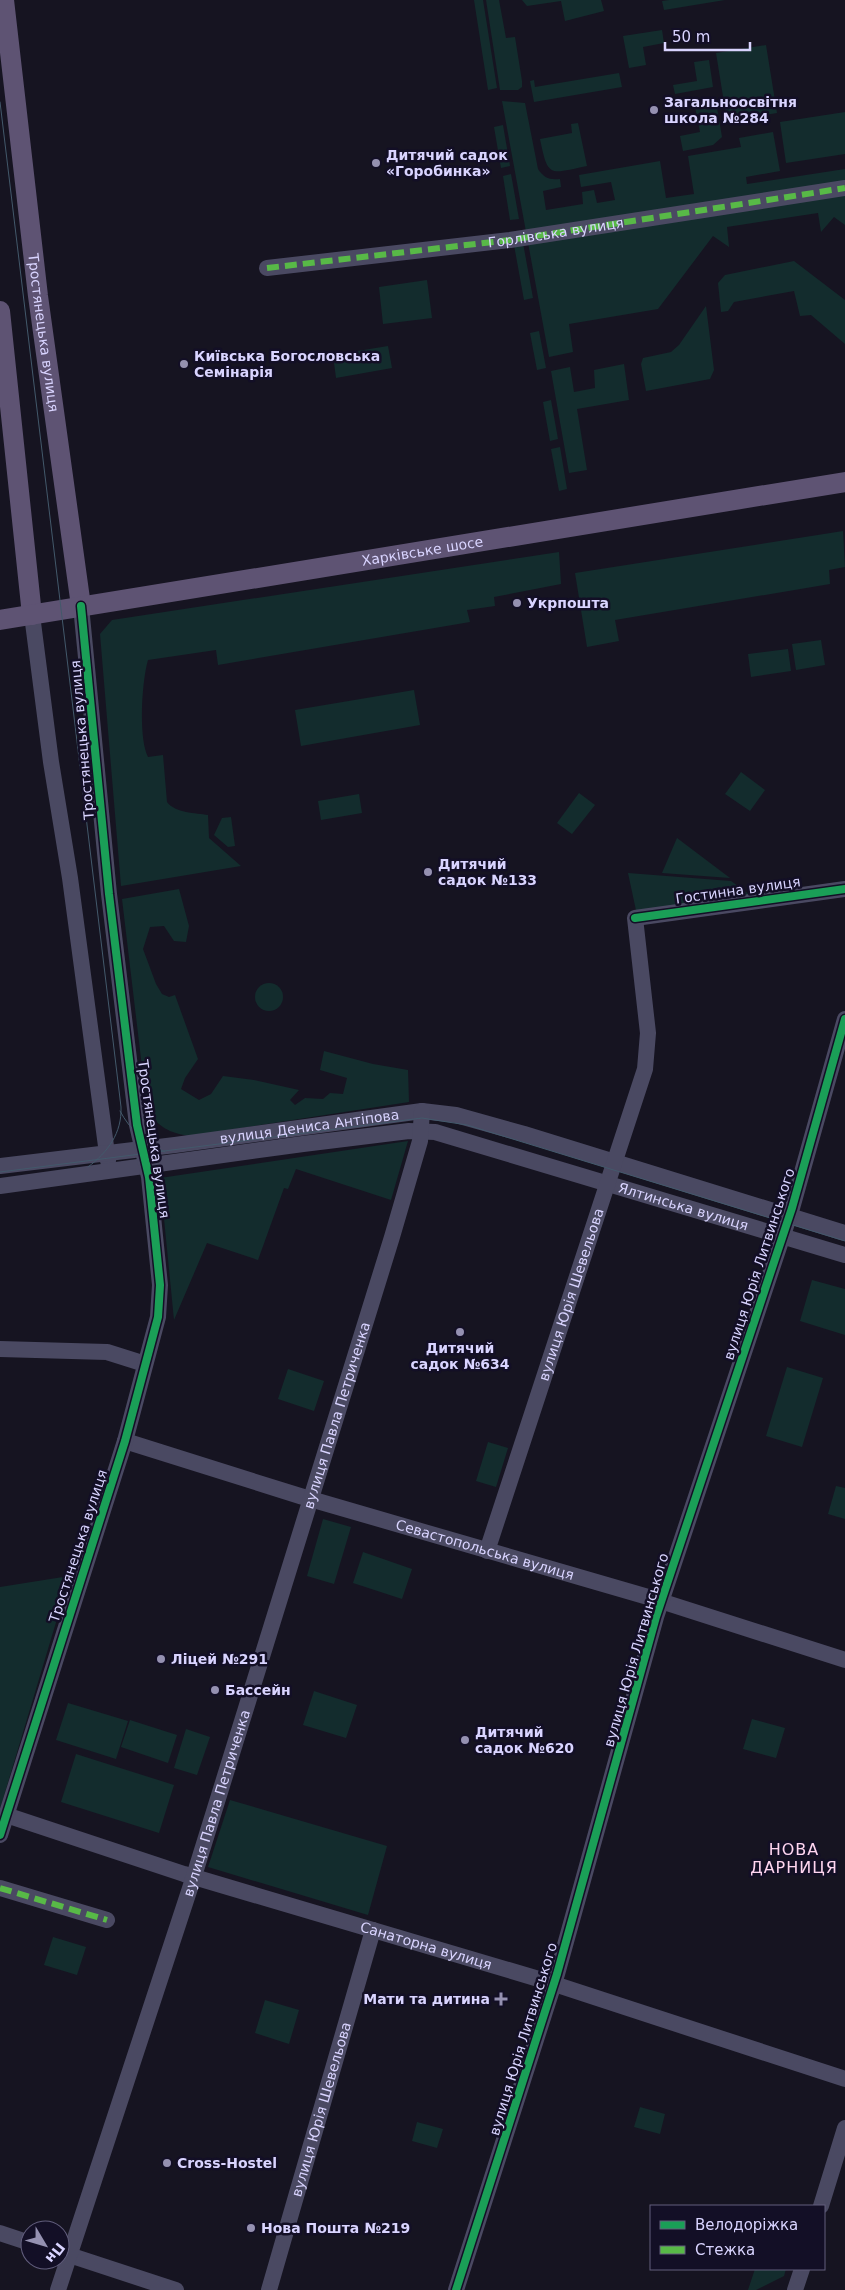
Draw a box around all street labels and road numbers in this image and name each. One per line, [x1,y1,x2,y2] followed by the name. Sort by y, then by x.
[487,214,625,250] street label: Горлівська вулиця
[25,251,62,413] street label: Тростянецька вулиця
[360,533,484,569] street label: Харківське шосе
[67,660,97,821] street label: Тростянецька вулиця
[675,873,801,907] street label: Гостинна вулиця
[135,1058,173,1219] street label: Тростянецька вулиця
[219,1106,400,1147] street label: вулиця Дениса Антіпова
[720,1166,798,1362] street label: вулиця Юрія Литвинського
[616,1179,750,1234] street label: Ялтинська вулиця
[535,1206,607,1383] street label: вулиця Юрія Шевельова
[300,1320,373,1511] street label: вулиця Павла Петриченка
[45,1468,110,1625] street label: Тростянецька вулиця
[394,1516,576,1583] street label: Севастопольська вулиця
[601,1551,671,1749] street label: вулиця Юрія Литвинського
[180,1708,253,1899] street label: вулиця Павла Петриченка
[358,1919,494,1973] street label: Санаторна вулиця
[486,1941,560,2137] street label: вулиця Юрія Литвинського
[288,2020,354,2199] street label: вулиця Юрія Шевельова

